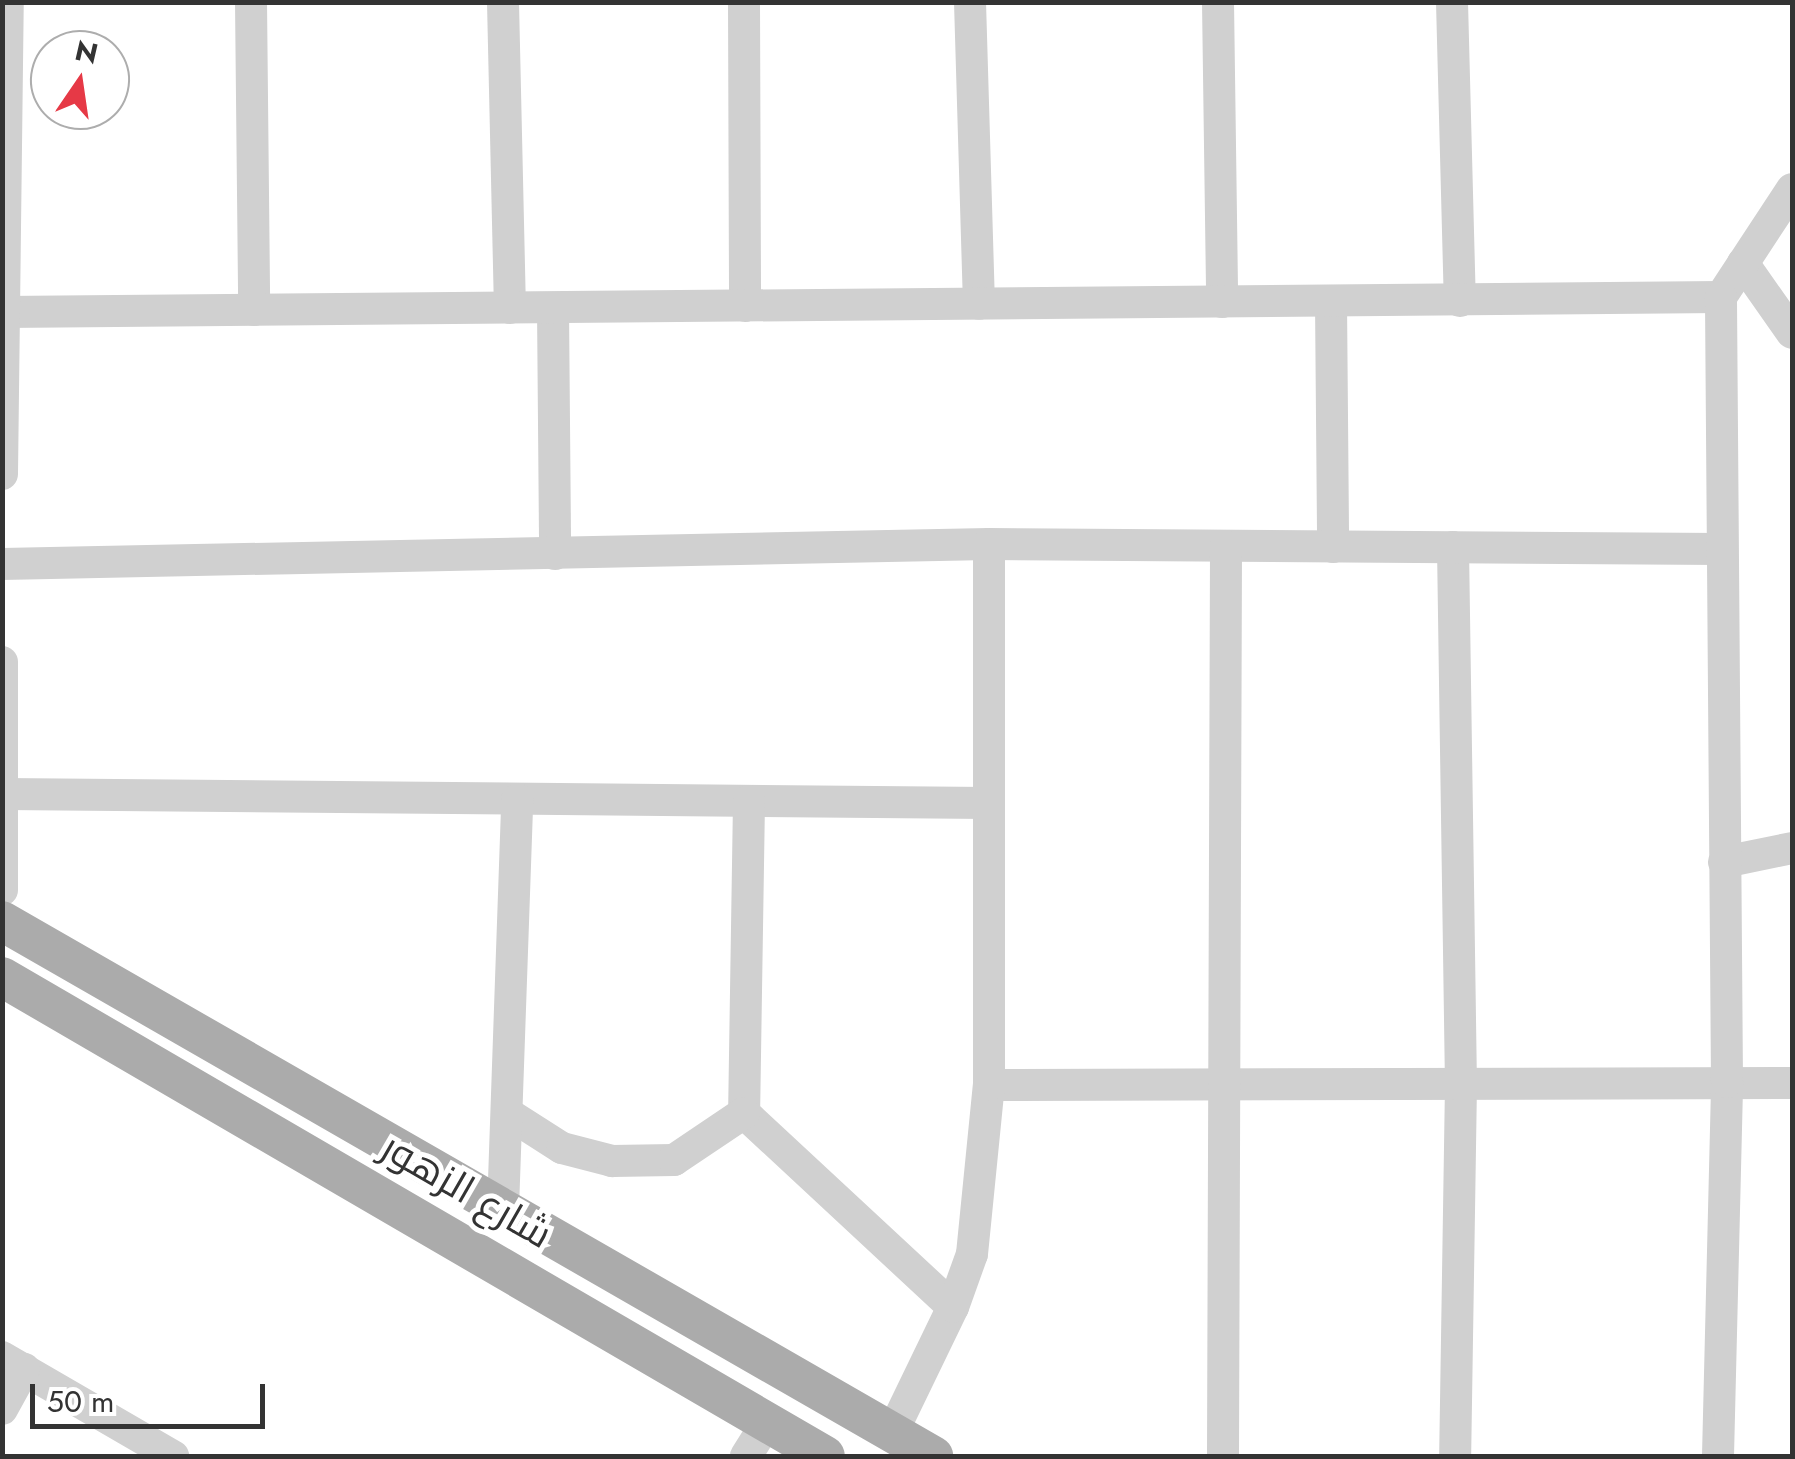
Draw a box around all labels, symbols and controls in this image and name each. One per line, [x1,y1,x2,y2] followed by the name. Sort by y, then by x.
[30,30,130,130] north arrow
[71,30,102,75] text: N
[373,1122,561,1258] street label: شارع الزهور
[35,1364,270,1426] scale bar
[47,1380,114,1423] text: 50 m

